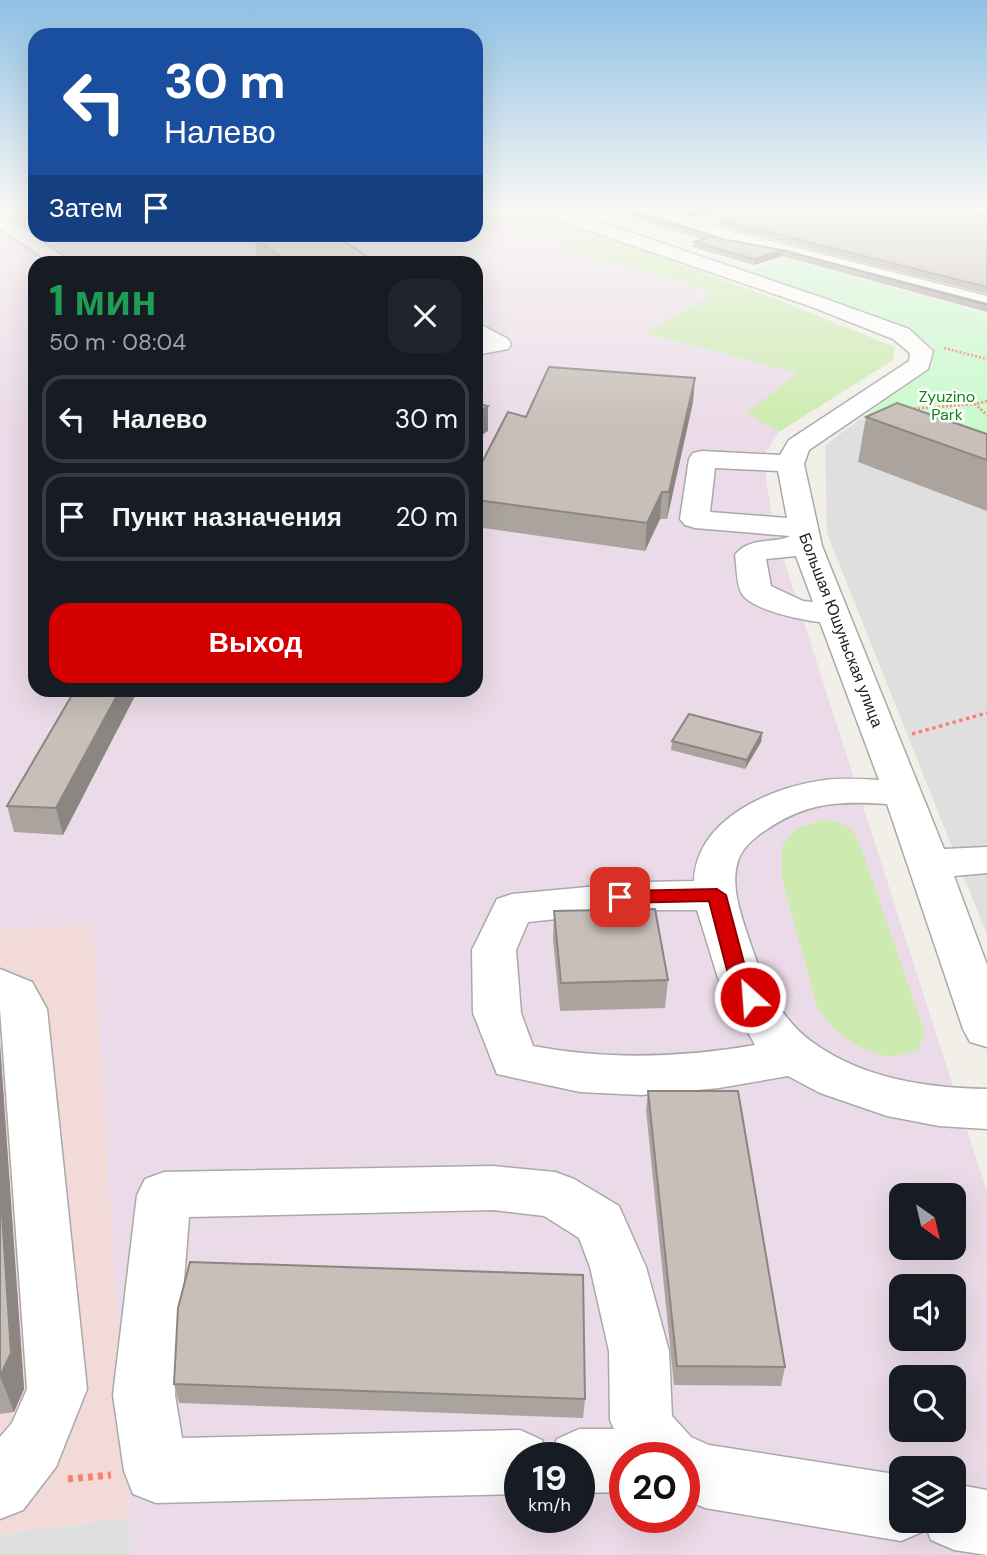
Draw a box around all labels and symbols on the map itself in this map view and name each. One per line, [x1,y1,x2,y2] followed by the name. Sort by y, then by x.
[919,386,975,425] park label: Zyuzino Park
[794,530,888,730] street label: Большая Юшуньская улица
[590,867,650,927] pin
[713,960,787,1034] position arrow
[889,1183,966,1260] north arrow
[609,1442,700,1533] speed limit sign: 20

